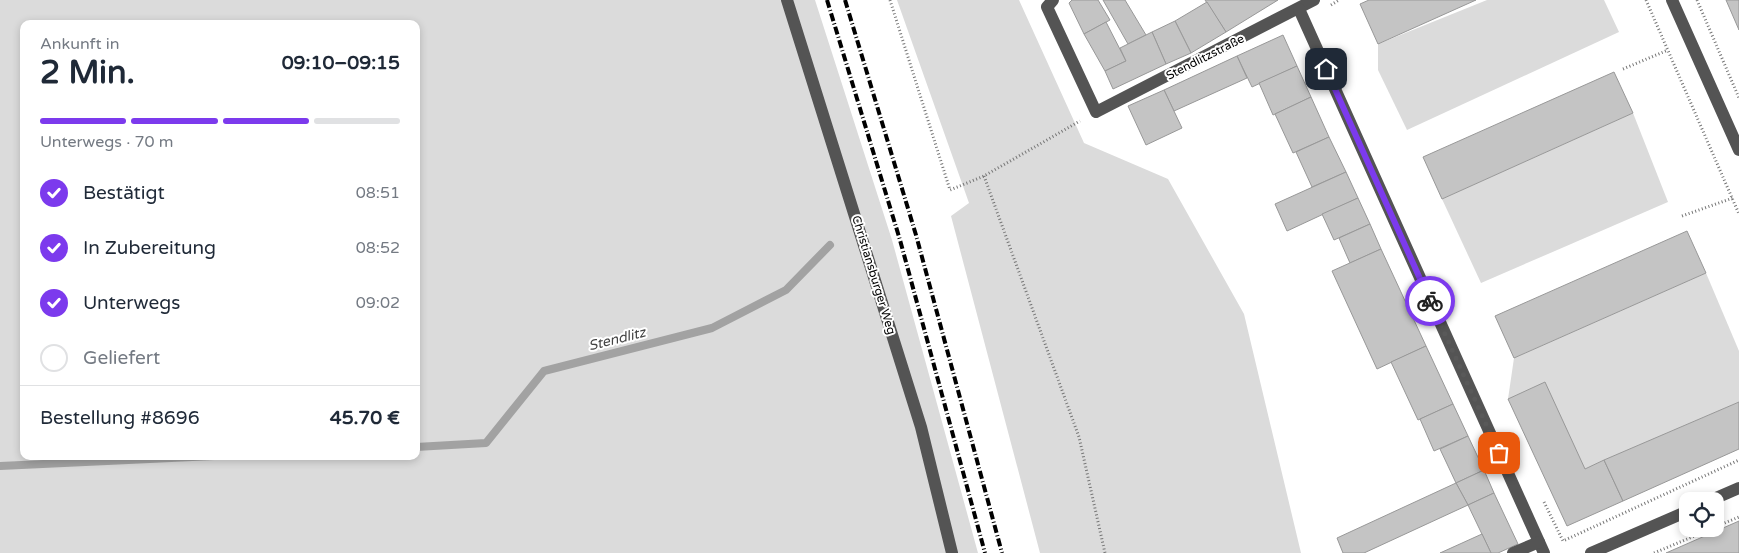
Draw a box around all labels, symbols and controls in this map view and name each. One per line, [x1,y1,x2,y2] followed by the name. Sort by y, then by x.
[1164,31,1246,83] street label: Stendlitzstraße
[40,34,120,54] text: Ankunft in
[1305,48,1347,90] pin
[282,52,400,74] text: 09:10–09:15
[40,54,135,92] text: 2 Min.
[1312,55,1340,83] icon: home
[40,132,173,152] text: Unterwegs · 70 m
[40,179,68,207] icon: check
[83,182,165,204] text: Bestätigt
[356,183,400,203] text: 08:51
[849,214,899,336] street label: Christiansburger Weg
[40,234,68,262] icon: check
[83,237,216,259] text: In Zubereitung
[356,238,400,258] text: 08:52
[1405,276,1455,326] courier
[1416,287,1444,315] icon: bike
[40,289,68,317] icon: check
[83,292,180,314] text: Unterwegs
[356,293,400,313] text: 09:02
[587,323,649,354] water label: Stendlitz
[83,347,160,369] text: Geliefert
[40,407,200,429] text: Bestellung #8696
[330,407,400,429] text: 45.70 €
[1478,432,1520,474] pin
[1485,439,1513,467] icon: bag
[1679,492,1724,537] map controls
[1679,492,1724,537] button: locate

